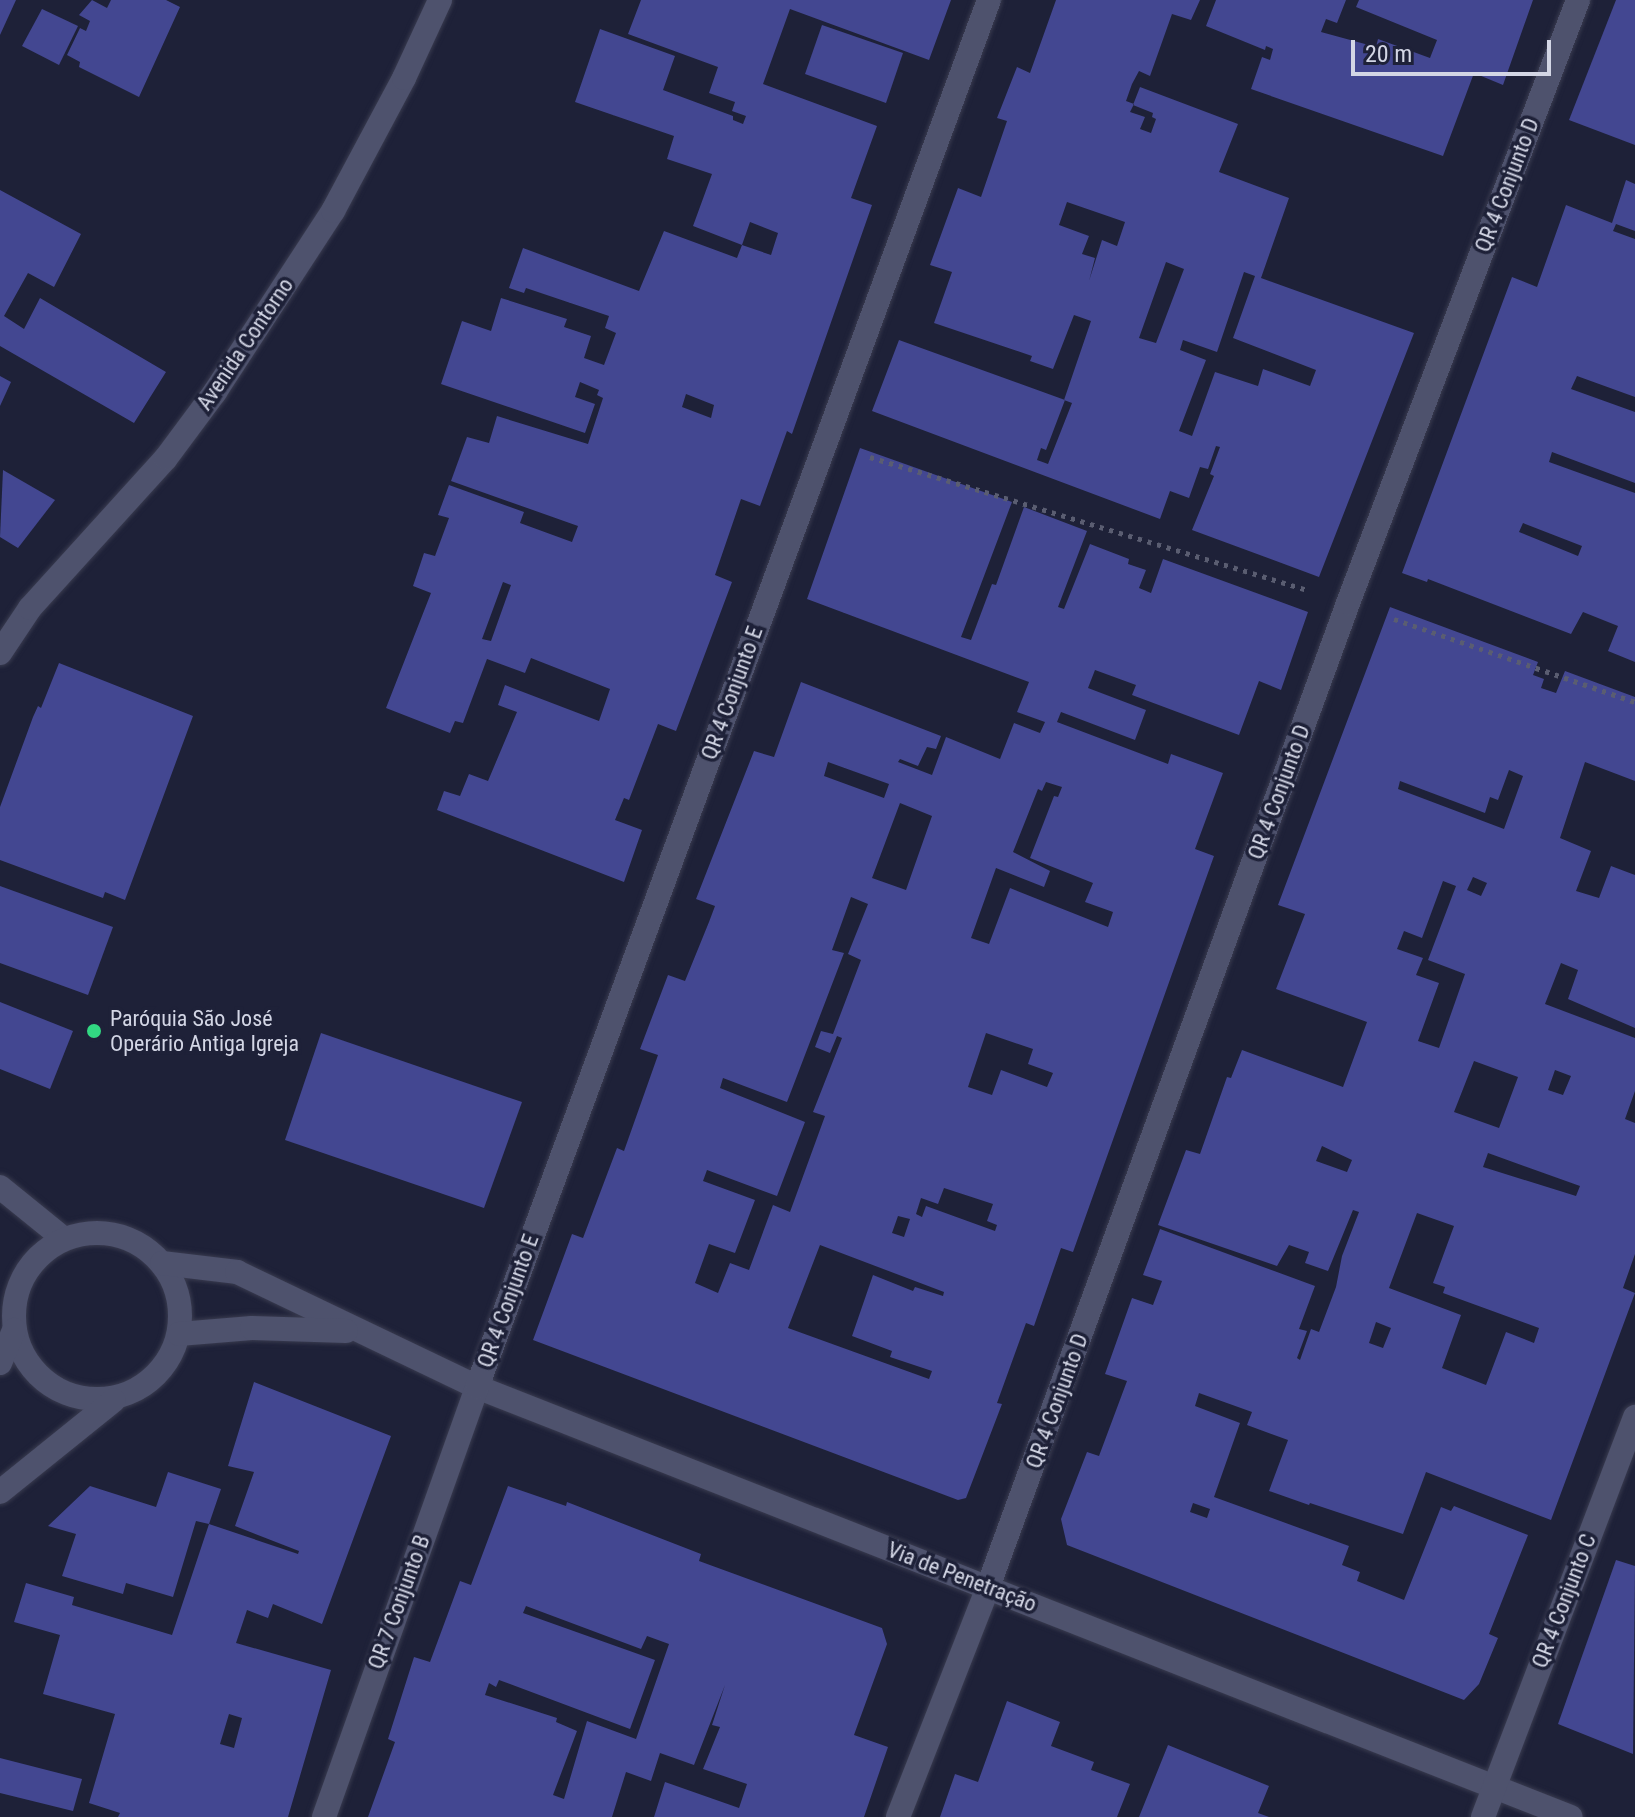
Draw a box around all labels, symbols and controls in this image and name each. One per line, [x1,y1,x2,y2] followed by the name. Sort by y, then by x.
[1355,24,1555,74] scale bar
[1365,40,1412,68] text: 20 m
[1469,114,1545,256] street label: QR 4 Conjunto D
[191,273,299,415] street label: Avenida Contorno
[696,623,768,763] street label: QR 4 Conjunto E
[1242,721,1316,863] street label: QR 4 Conjunto D
[110,1005,299,1056] place label: Paróquia São José Operário Antiga Igreja
[85,1022,103,1040] marker: Paróquia São José Operário Antiga Igreja
[472,1231,544,1371] street label: QR 4 Conjunto E
[1020,1330,1094,1472] street label: QR 4 Conjunto D
[1526,1530,1602,1672] street label: QR 4 Conjunto C
[363,1531,435,1673] street label: QR 7 Conjunto B
[884,1536,1040,1618] street label: Via de Penetração

